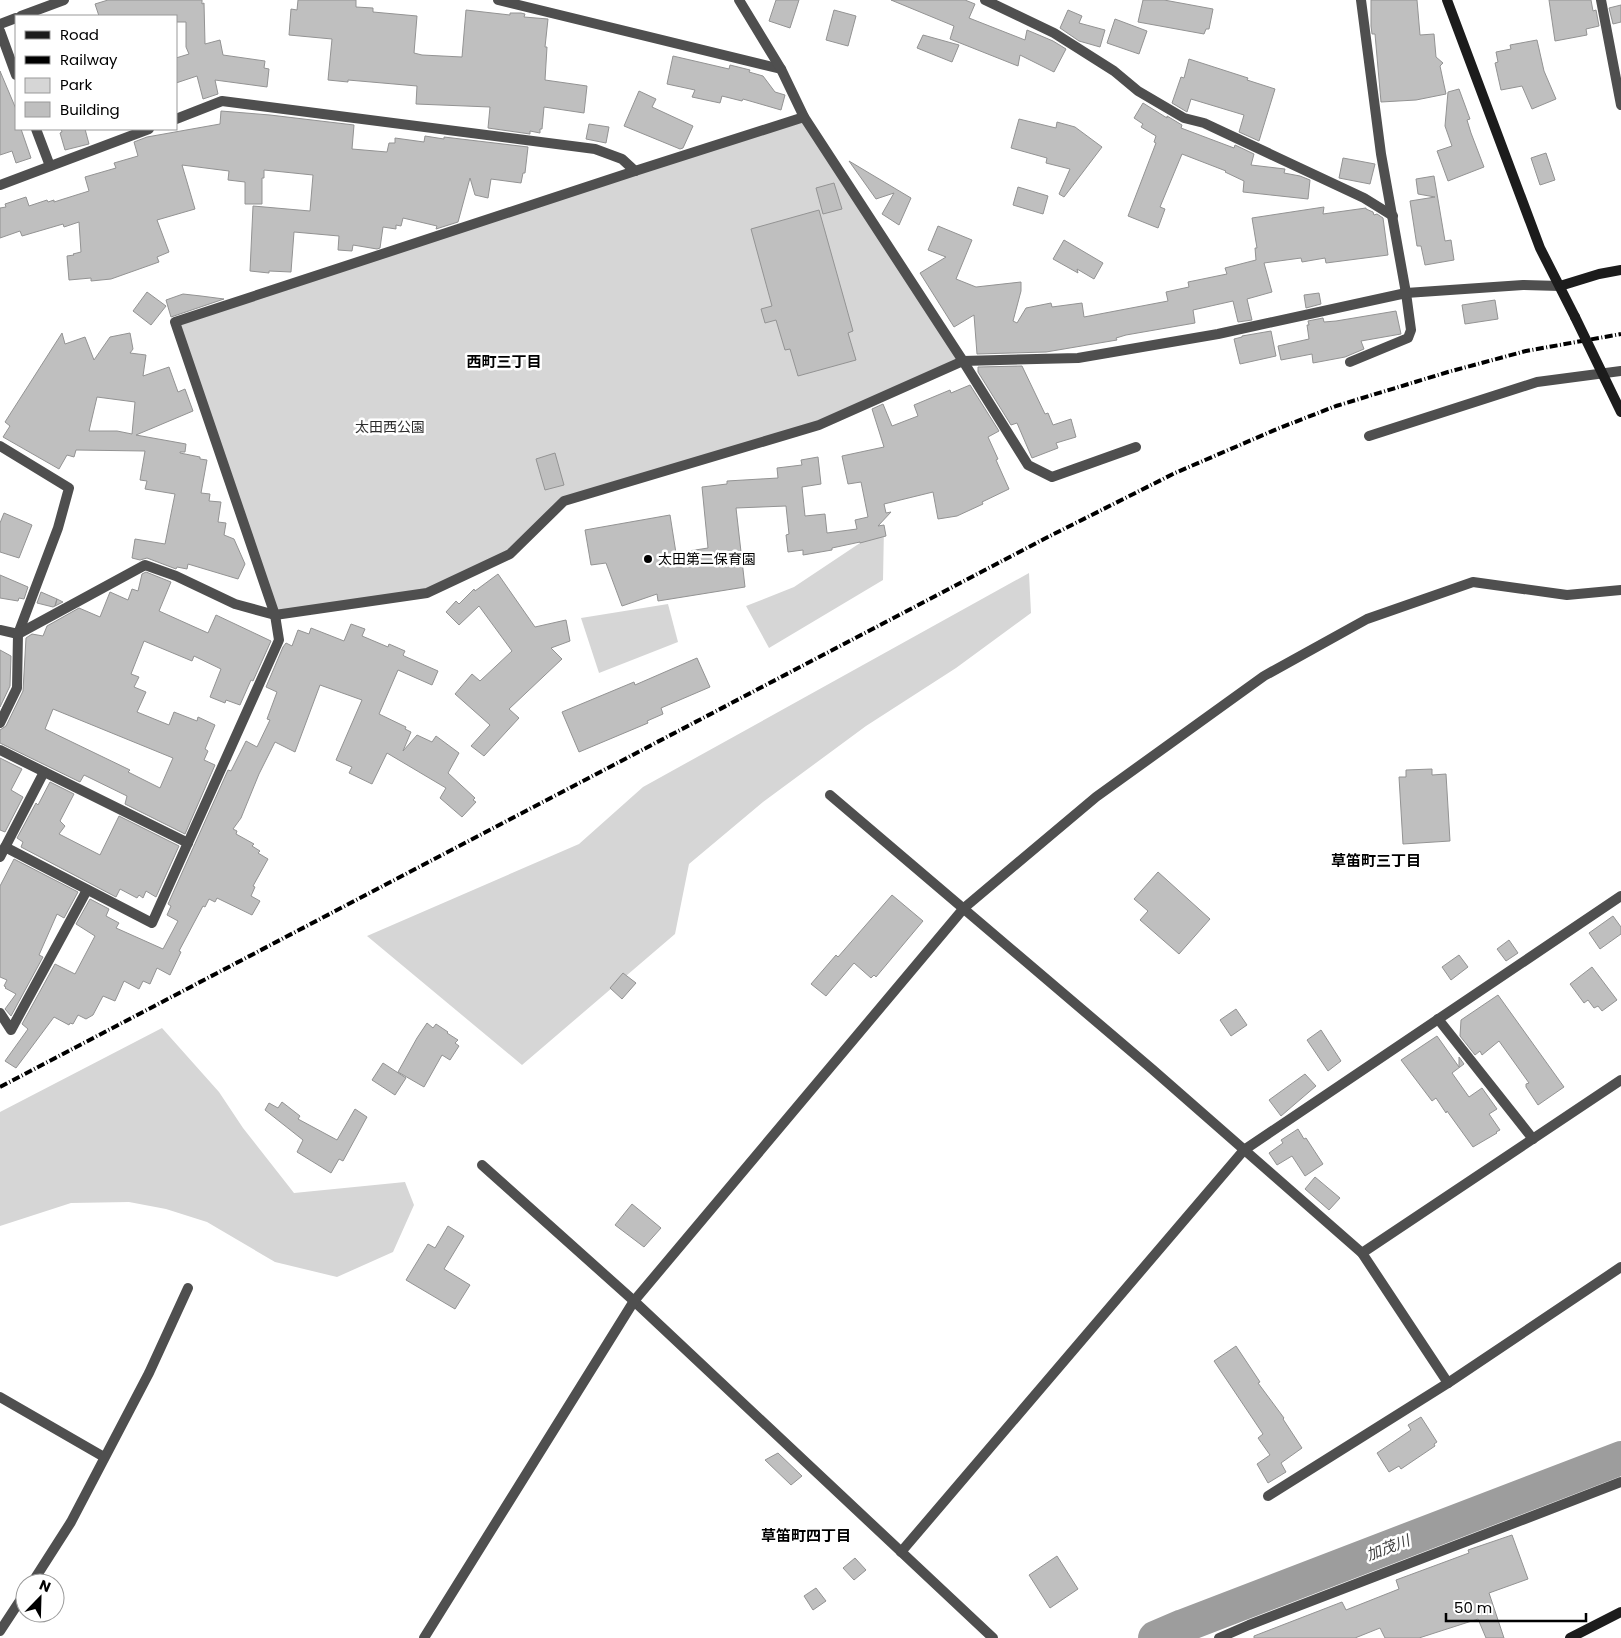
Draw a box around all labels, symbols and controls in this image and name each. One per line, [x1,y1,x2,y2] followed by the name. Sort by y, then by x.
[15,15,178,130] legend
[60,24,99,45] text: Road
[60,49,118,70] text: Railway
[60,74,92,95] text: Park
[60,99,120,120] text: Building
[466,351,542,372] district label: 西町三丁目
[355,417,425,437] park label: 太田西公園
[658,549,756,569] place label: 太田第二保育園
[642,553,654,565] marker: 太田第二保育園
[1331,850,1421,871] district label: 草笛町三丁目
[761,1525,851,1546] district label: 草笛町四丁目
[1363,1529,1414,1565] water label: 加茂川
[15,1573,65,1623] north arrow
[36,1575,54,1597] text: N
[1446,1590,1586,1622] scale bar
[1454,1597,1492,1618] text: 50 m

